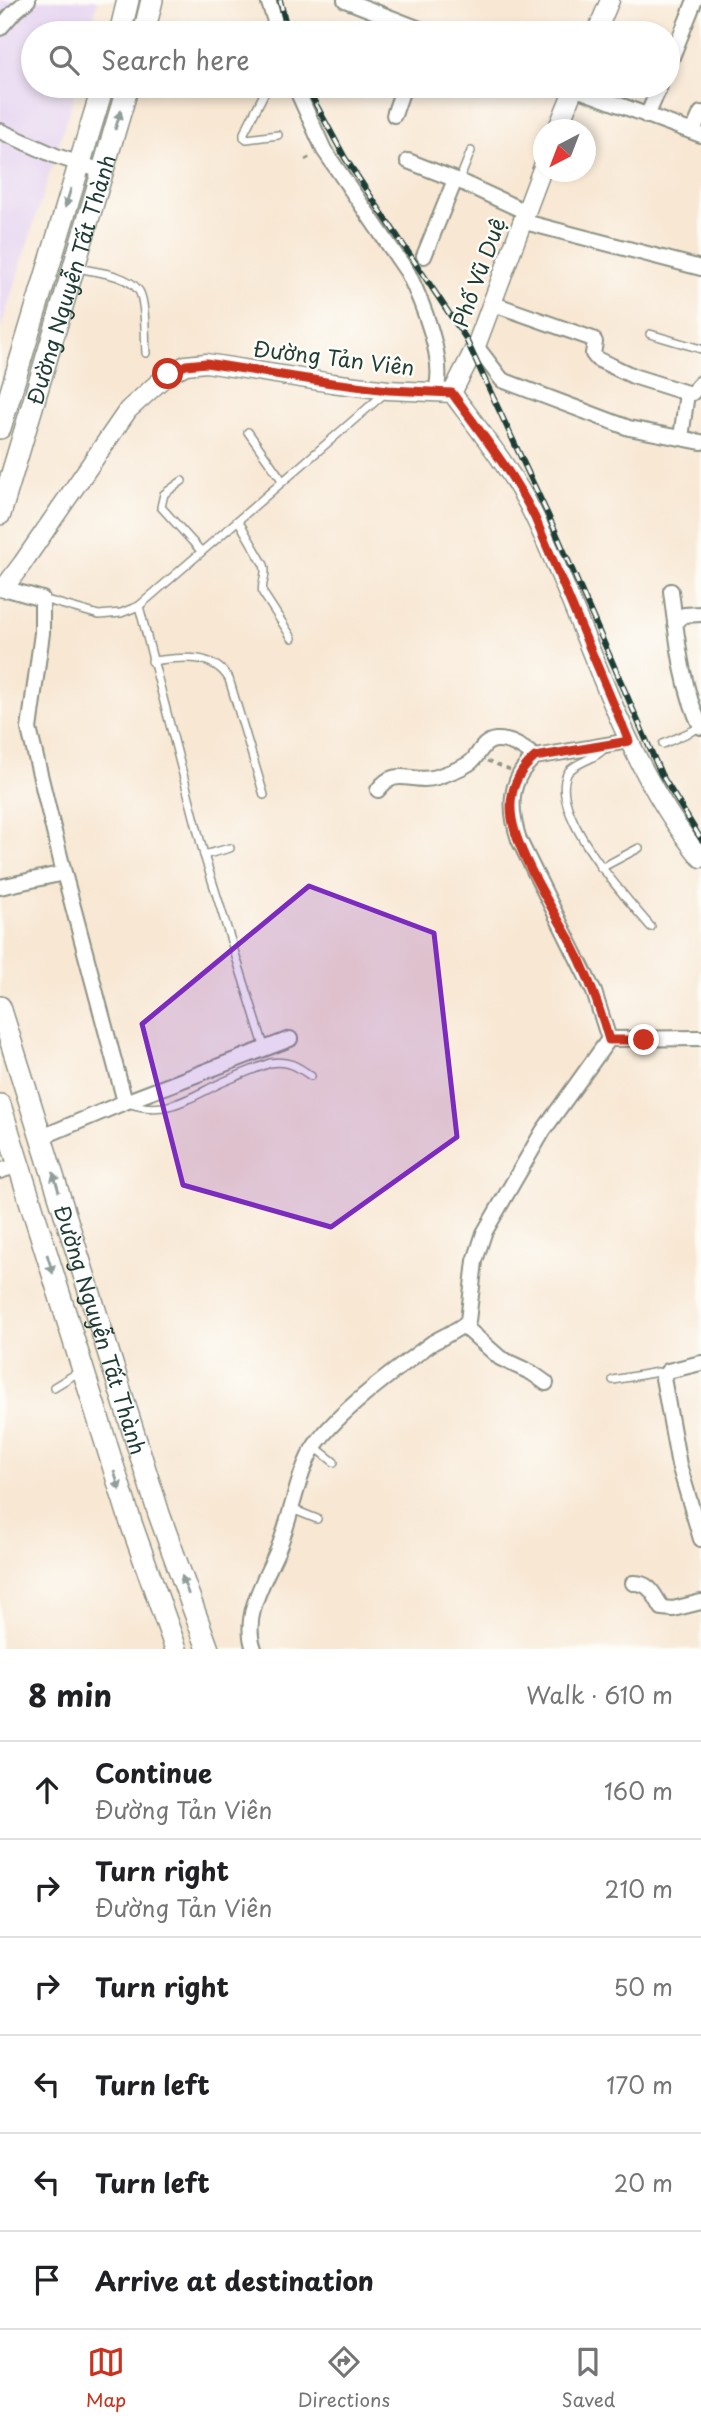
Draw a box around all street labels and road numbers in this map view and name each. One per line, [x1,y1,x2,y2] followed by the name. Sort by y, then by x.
[18,150,123,408] street label: Đường Nguyễn Tất Thành
[443,213,513,331] street label: Phố Vũ Duệ
[252,331,416,383] street label: Đường Tản Viên
[47,1201,155,1458] street label: Đường Nguyễn Tất Thành

